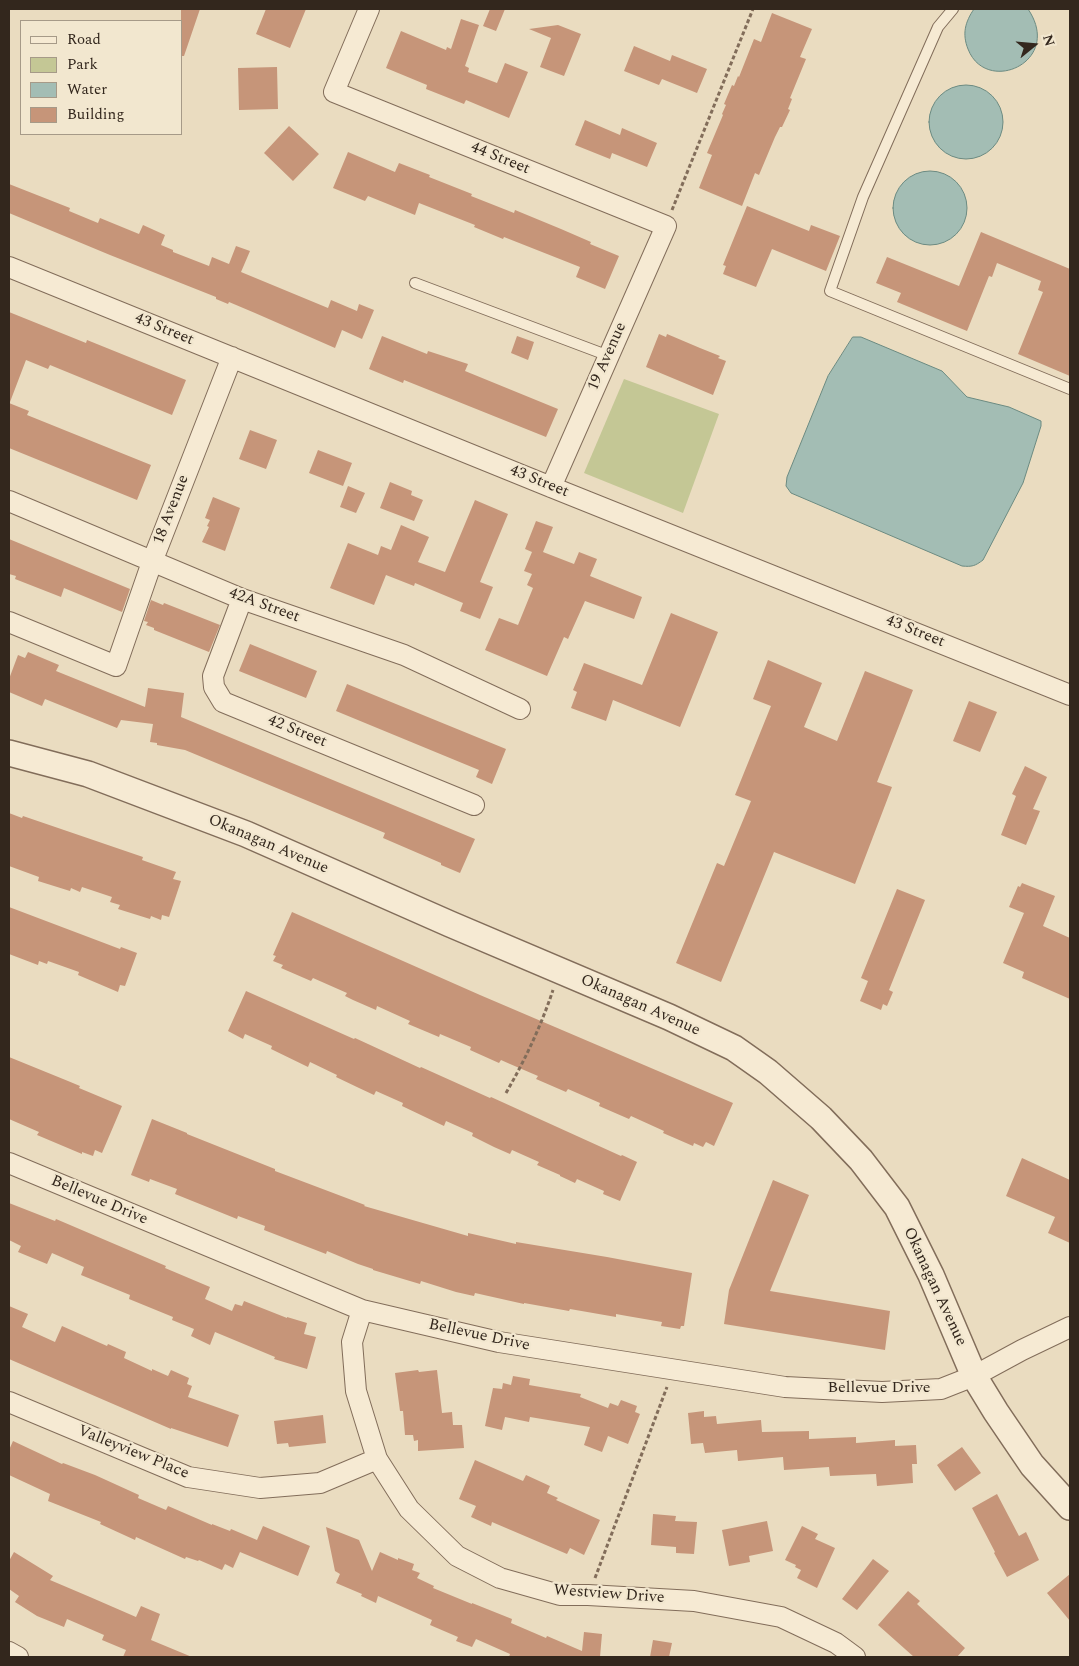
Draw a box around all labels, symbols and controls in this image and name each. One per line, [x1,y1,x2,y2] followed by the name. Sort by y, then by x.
[20,20,182,135] legend
[1009,20,1059,70] north arrow
[67,28,101,51] text: Road
[1037,32,1061,49] text: N
[67,53,98,76] text: Park
[67,78,107,101] text: Water
[67,103,124,126] text: Building
[468,138,532,180] street label: 44 Street
[132,309,196,351] street label: 43 Street
[584,320,632,394] street label: 19 Avenue
[507,461,571,503] street label: 43 Street
[150,473,194,547] street label: 18 Avenue
[226,584,302,628] street label: 42A Street
[883,611,947,653] street label: 43 Street
[265,711,329,753] street label: 42 Street
[205,811,331,879] street label: Okanagan Avenue
[577,971,703,1041] street label: Okanagan Avenue
[48,1172,150,1230] street label: Bellevue Drive
[898,1225,970,1349] street label: Okanagan Avenue
[427,1316,531,1356] street label: Bellevue Drive
[827,1379,931,1399] street label: Bellevue Drive
[75,1422,191,1484] street label: Valleyview Place
[553,1582,665,1608] street label: Westview Drive

